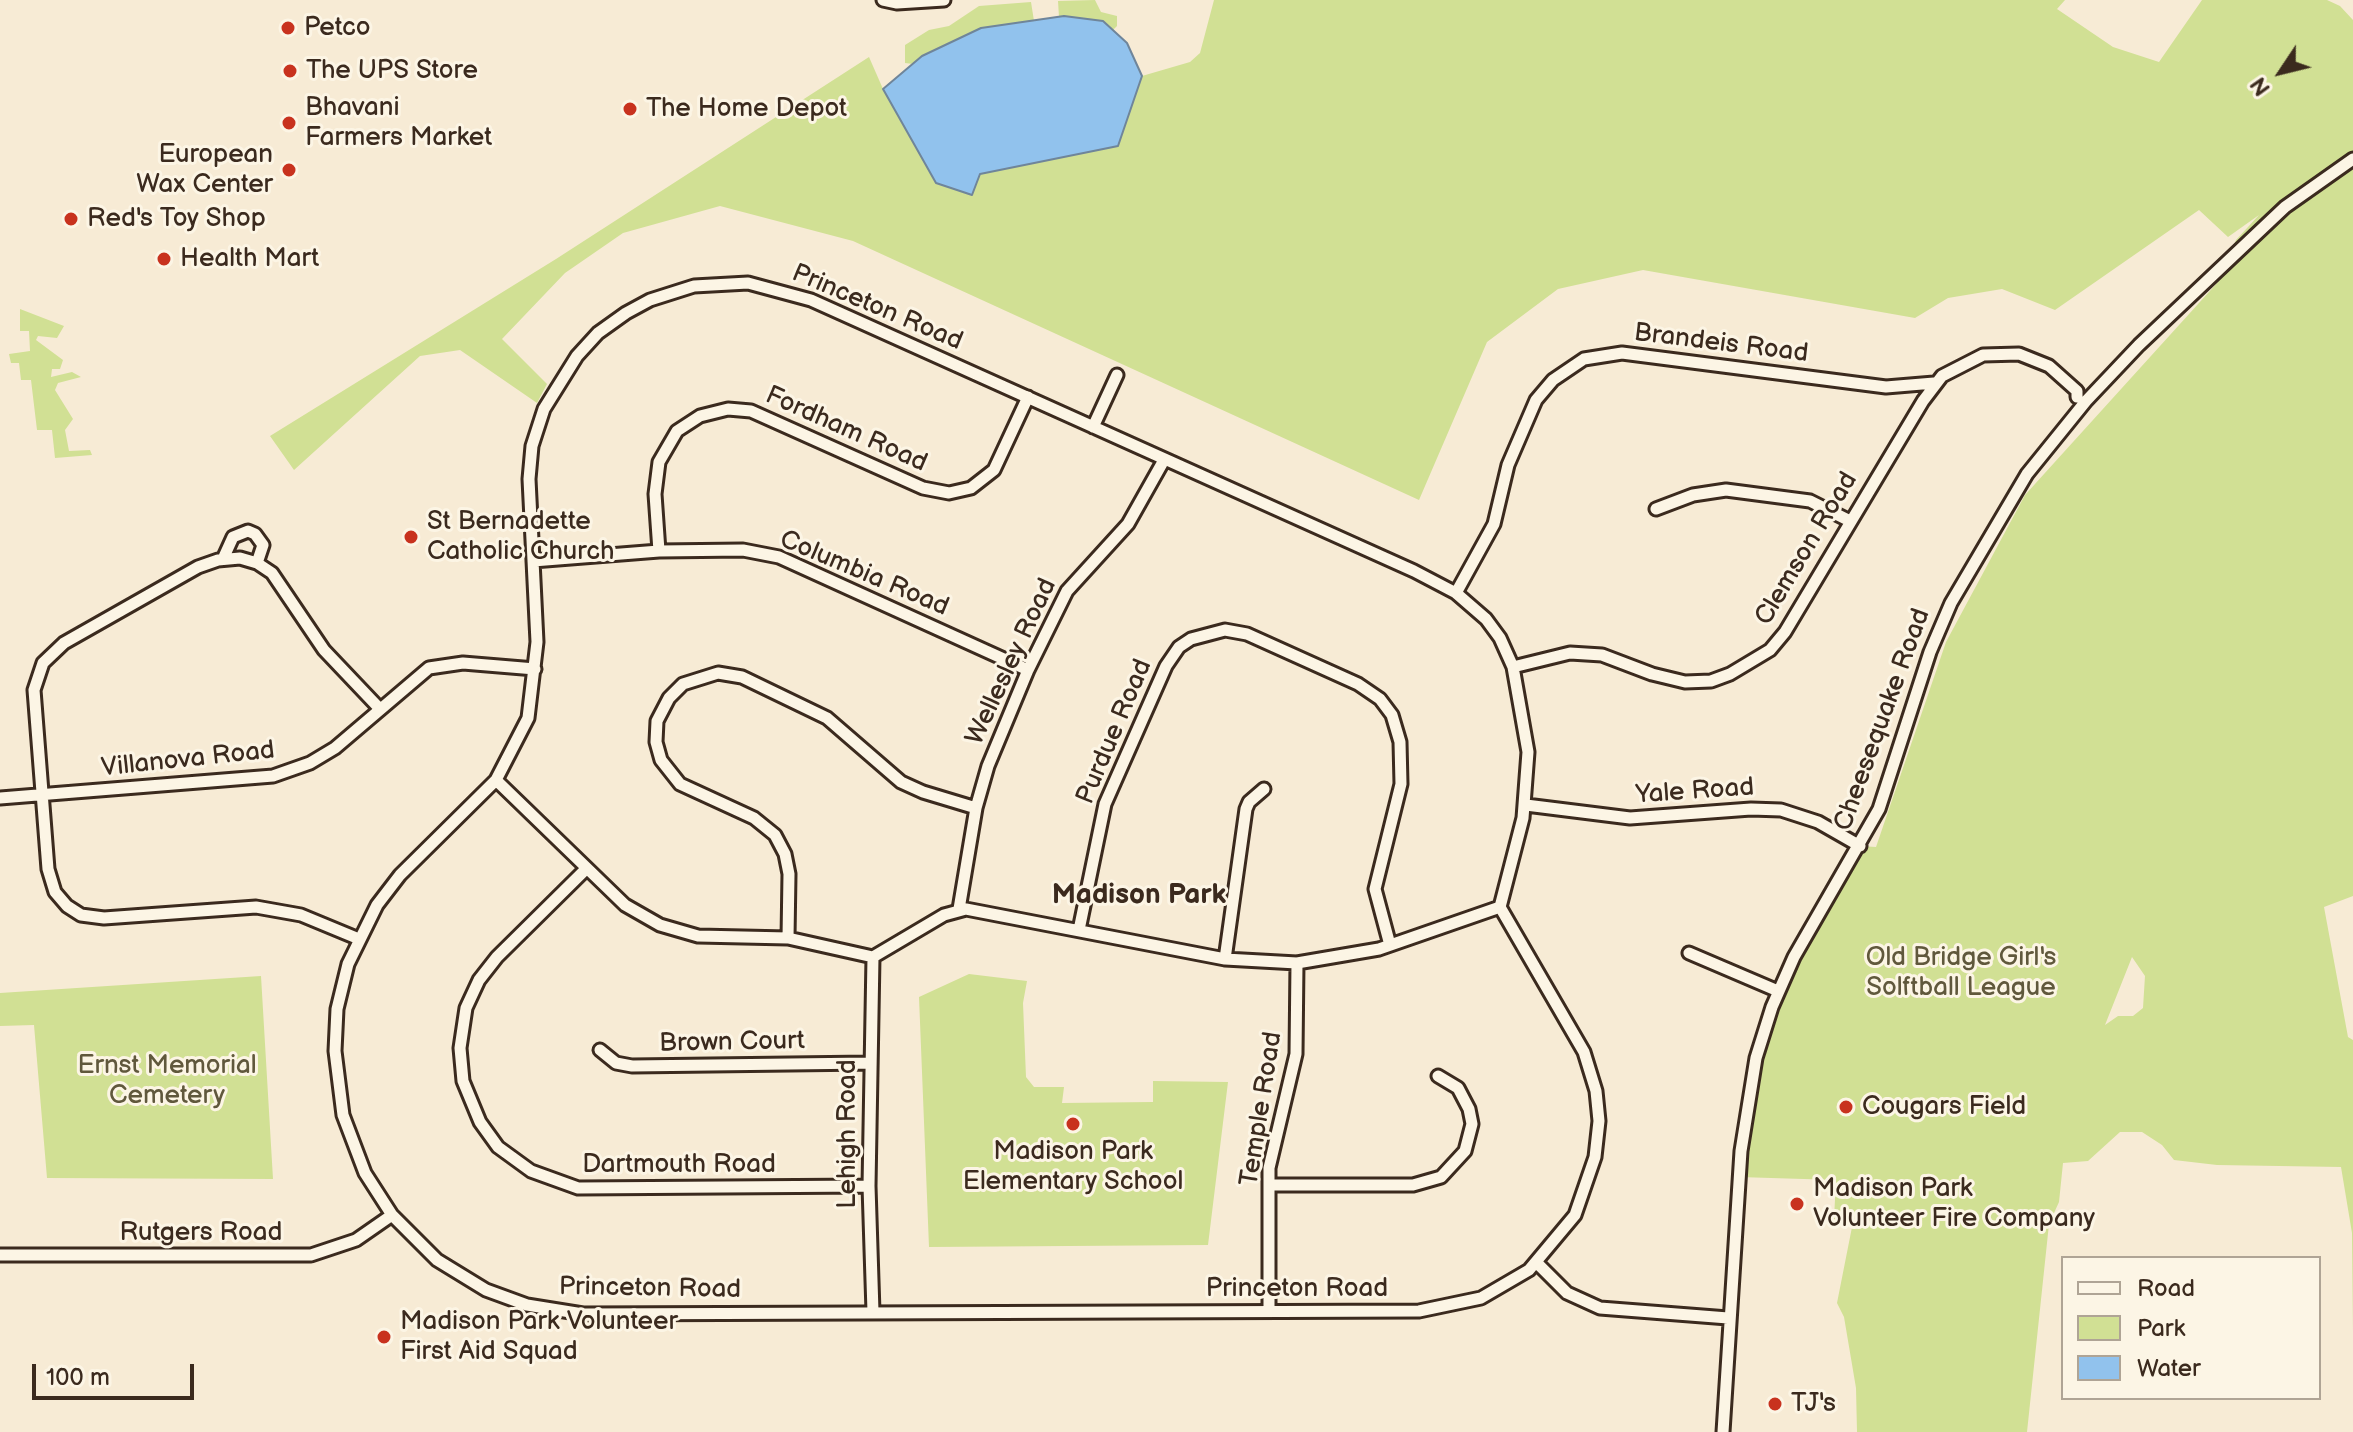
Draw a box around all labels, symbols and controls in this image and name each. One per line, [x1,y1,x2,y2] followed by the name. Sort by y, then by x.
[304,12,371,44] place label: Petco
[279,19,297,37] marker: Petco
[2241,32,2321,112] north arrow
[306,55,478,87] place label: The UPS Store
[281,62,299,80] marker: The UPS Store
[2245,72,2277,101] text: N
[305,92,492,154] place label: Bhavani Farmers Market
[646,93,847,125] place label: The Home Depot
[621,100,639,118] marker: The Home Depot
[280,114,298,132] marker: Bhavani Farmers Market
[136,139,273,200] place label: European Wax Center
[280,161,298,179] marker: European Wax Center
[87,203,266,235] place label: Red's Toy Shop
[62,210,80,228] marker: Red's Toy Shop
[180,243,319,275] place label: Health Mart
[155,250,173,268] marker: Health Mart
[787,258,967,358] street label: Princeton Road
[1632,318,1810,370] street label: Brandeis Road
[760,380,932,480] street label: Fordham Road
[1749,467,1865,631] street label: Clemson Road
[427,506,614,568] place label: St Bernadette Catholic Church
[775,524,953,624] street label: Columbia Road
[402,528,420,546] marker: St Bernadette Catholic Church
[960,574,1064,750] street label: Wellesley Road
[1828,605,1938,835] street label: Cheesequake Road
[1070,655,1160,809] street label: Purdue Road
[100,735,276,785] street label: Villanova Road
[1635,772,1755,812] street label: Yale Road
[1052,879,1226,913] district label: Madison Park
[1866,942,2056,1004] park label: Old Bridge Girl's Solftball League
[659,1026,805,1060] street label: Brown Court
[1234,1030,1290,1188] street label: Temple Road
[77,1050,257,1112] park label: Ernst Memorial Cemetery
[832,1059,864,1209] street label: Lehigh Road
[1862,1091,2026,1123] place label: Cougars Field
[1837,1098,1855,1116] marker: Cougars Field
[1064,1115,1082,1133] marker: Madison Park Elementary School
[963,1136,1183,1198] place label: Madison Park Elementary School
[582,1149,776,1181] street label: Dartmouth Road
[1813,1173,2095,1234] place label: Madison Park Volunteer Fire Company
[1788,1195,1806,1213] marker: Madison Park Volunteer Fire Company
[120,1217,282,1249] street label: Rutgers Road
[2061,1256,2321,1400] legend
[559,1272,741,1306] street label: Princeton Road
[1206,1273,1388,1305] street label: Princeton Road
[2137,1274,2195,1303] text: Road
[400,1306,678,1368] place label: Madison Park Volunteer First Aid Squad
[2137,1314,2185,1343] text: Park
[375,1328,393,1346] marker: Madison Park Volunteer First Aid Squad
[36,1348,198,1398] scale bar
[2137,1354,2201,1383] text: Water
[46,1363,110,1392] text: 100 m
[1791,1388,1836,1420] place label: TJ's
[1766,1395,1784,1413] marker: TJ's

